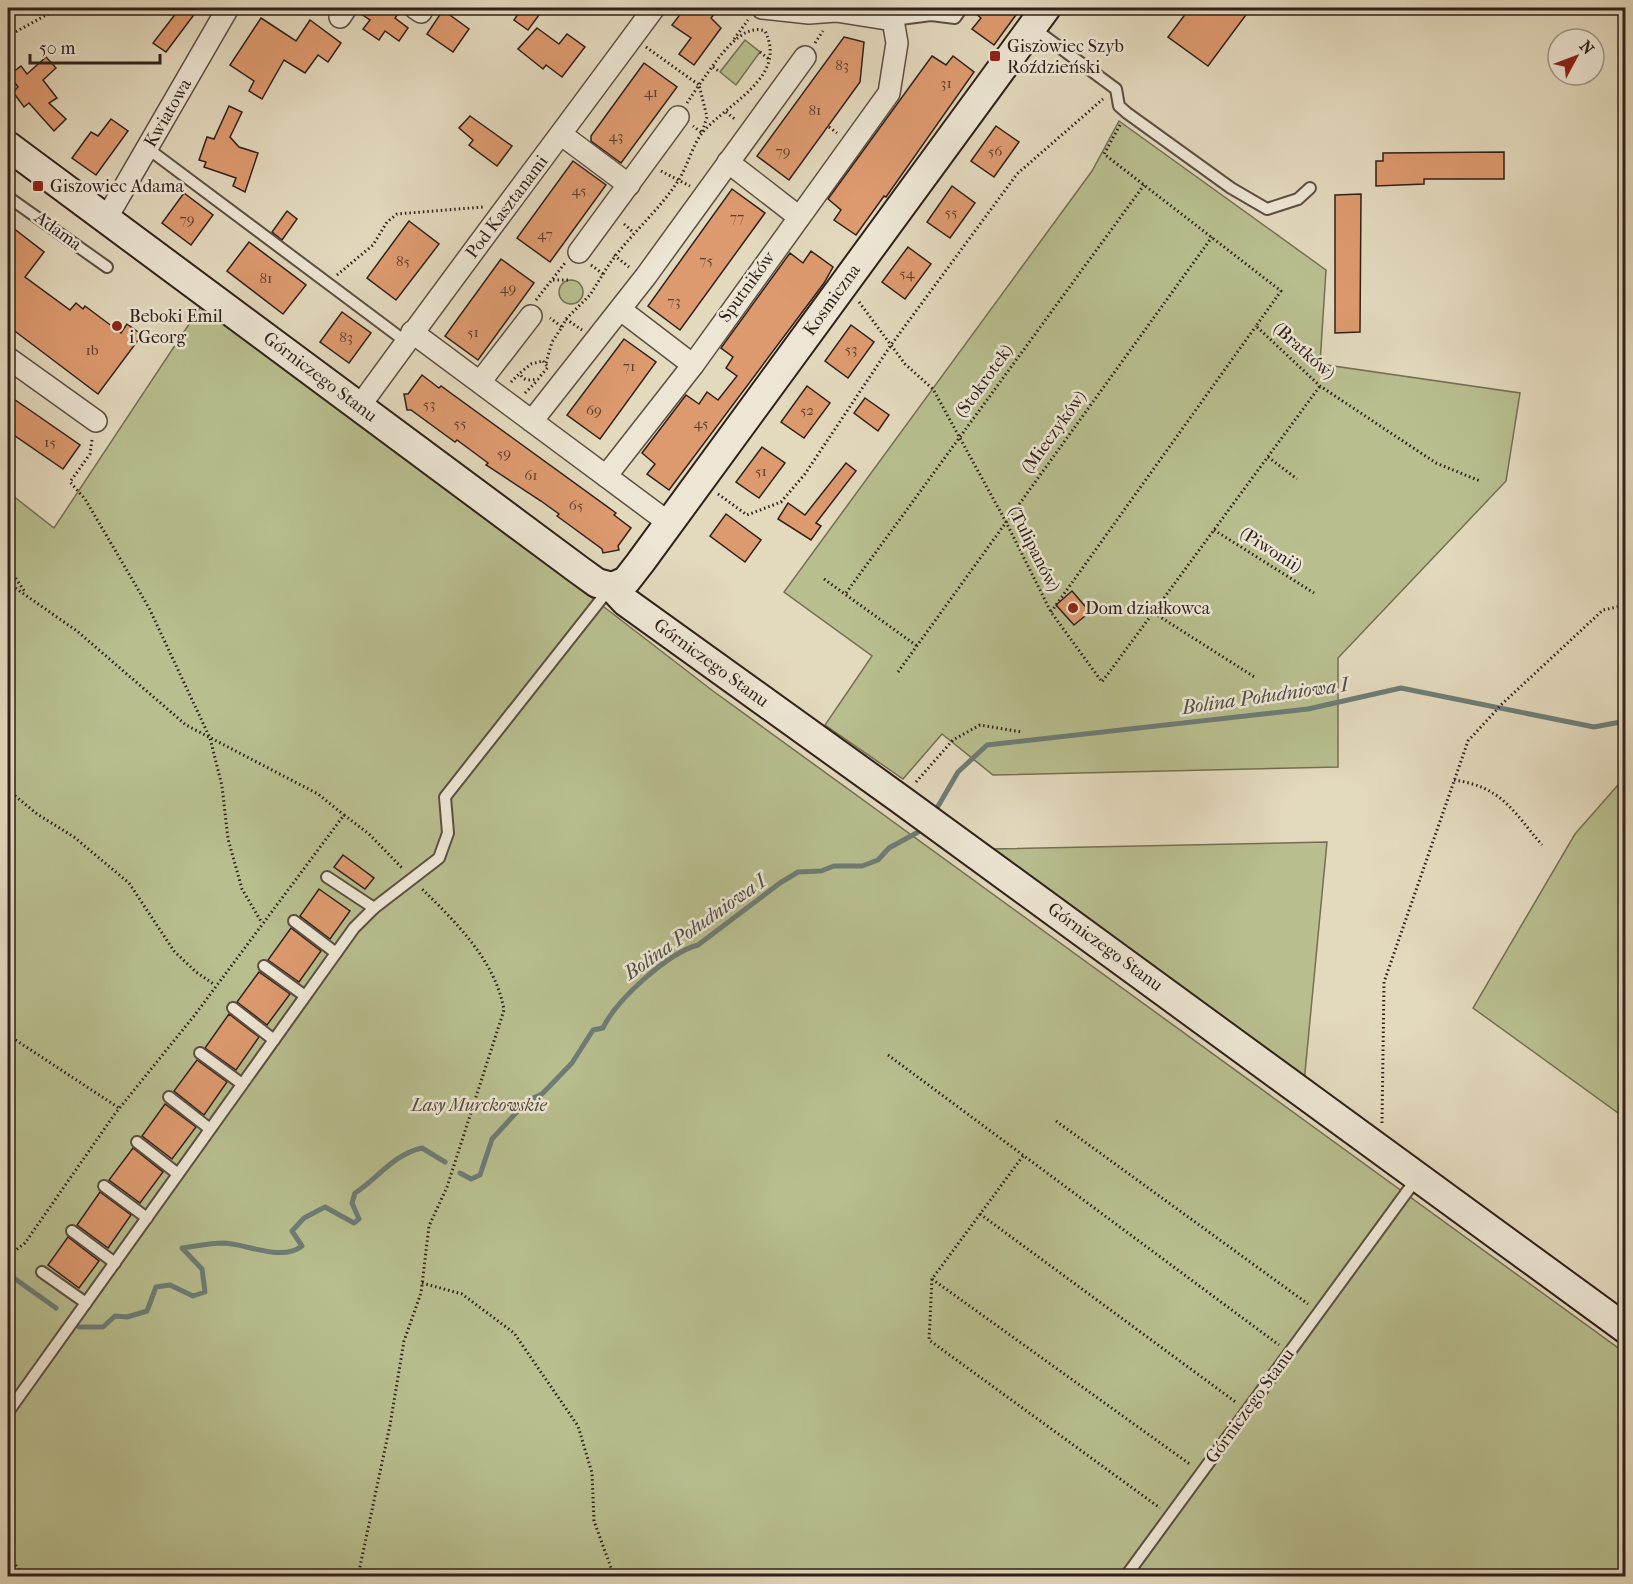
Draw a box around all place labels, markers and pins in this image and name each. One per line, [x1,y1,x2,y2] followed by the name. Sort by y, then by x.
[1007,36,1124,78] place label: Giszowiec Szyb Roździeński
[988,49,1002,63] marker: Giszowiec Szyb Roździeński
[50,176,184,197] place label: Giszowiec Adama
[31,179,45,193] marker: Giszowiec Adama
[129,306,223,348] place label: Beboki Emil i Georg
[110,319,124,333] marker: Beboki Emil i Georg
[1085,598,1211,619] place label: Dom działkowca
[1066,601,1080,615] marker: Dom działkowca

